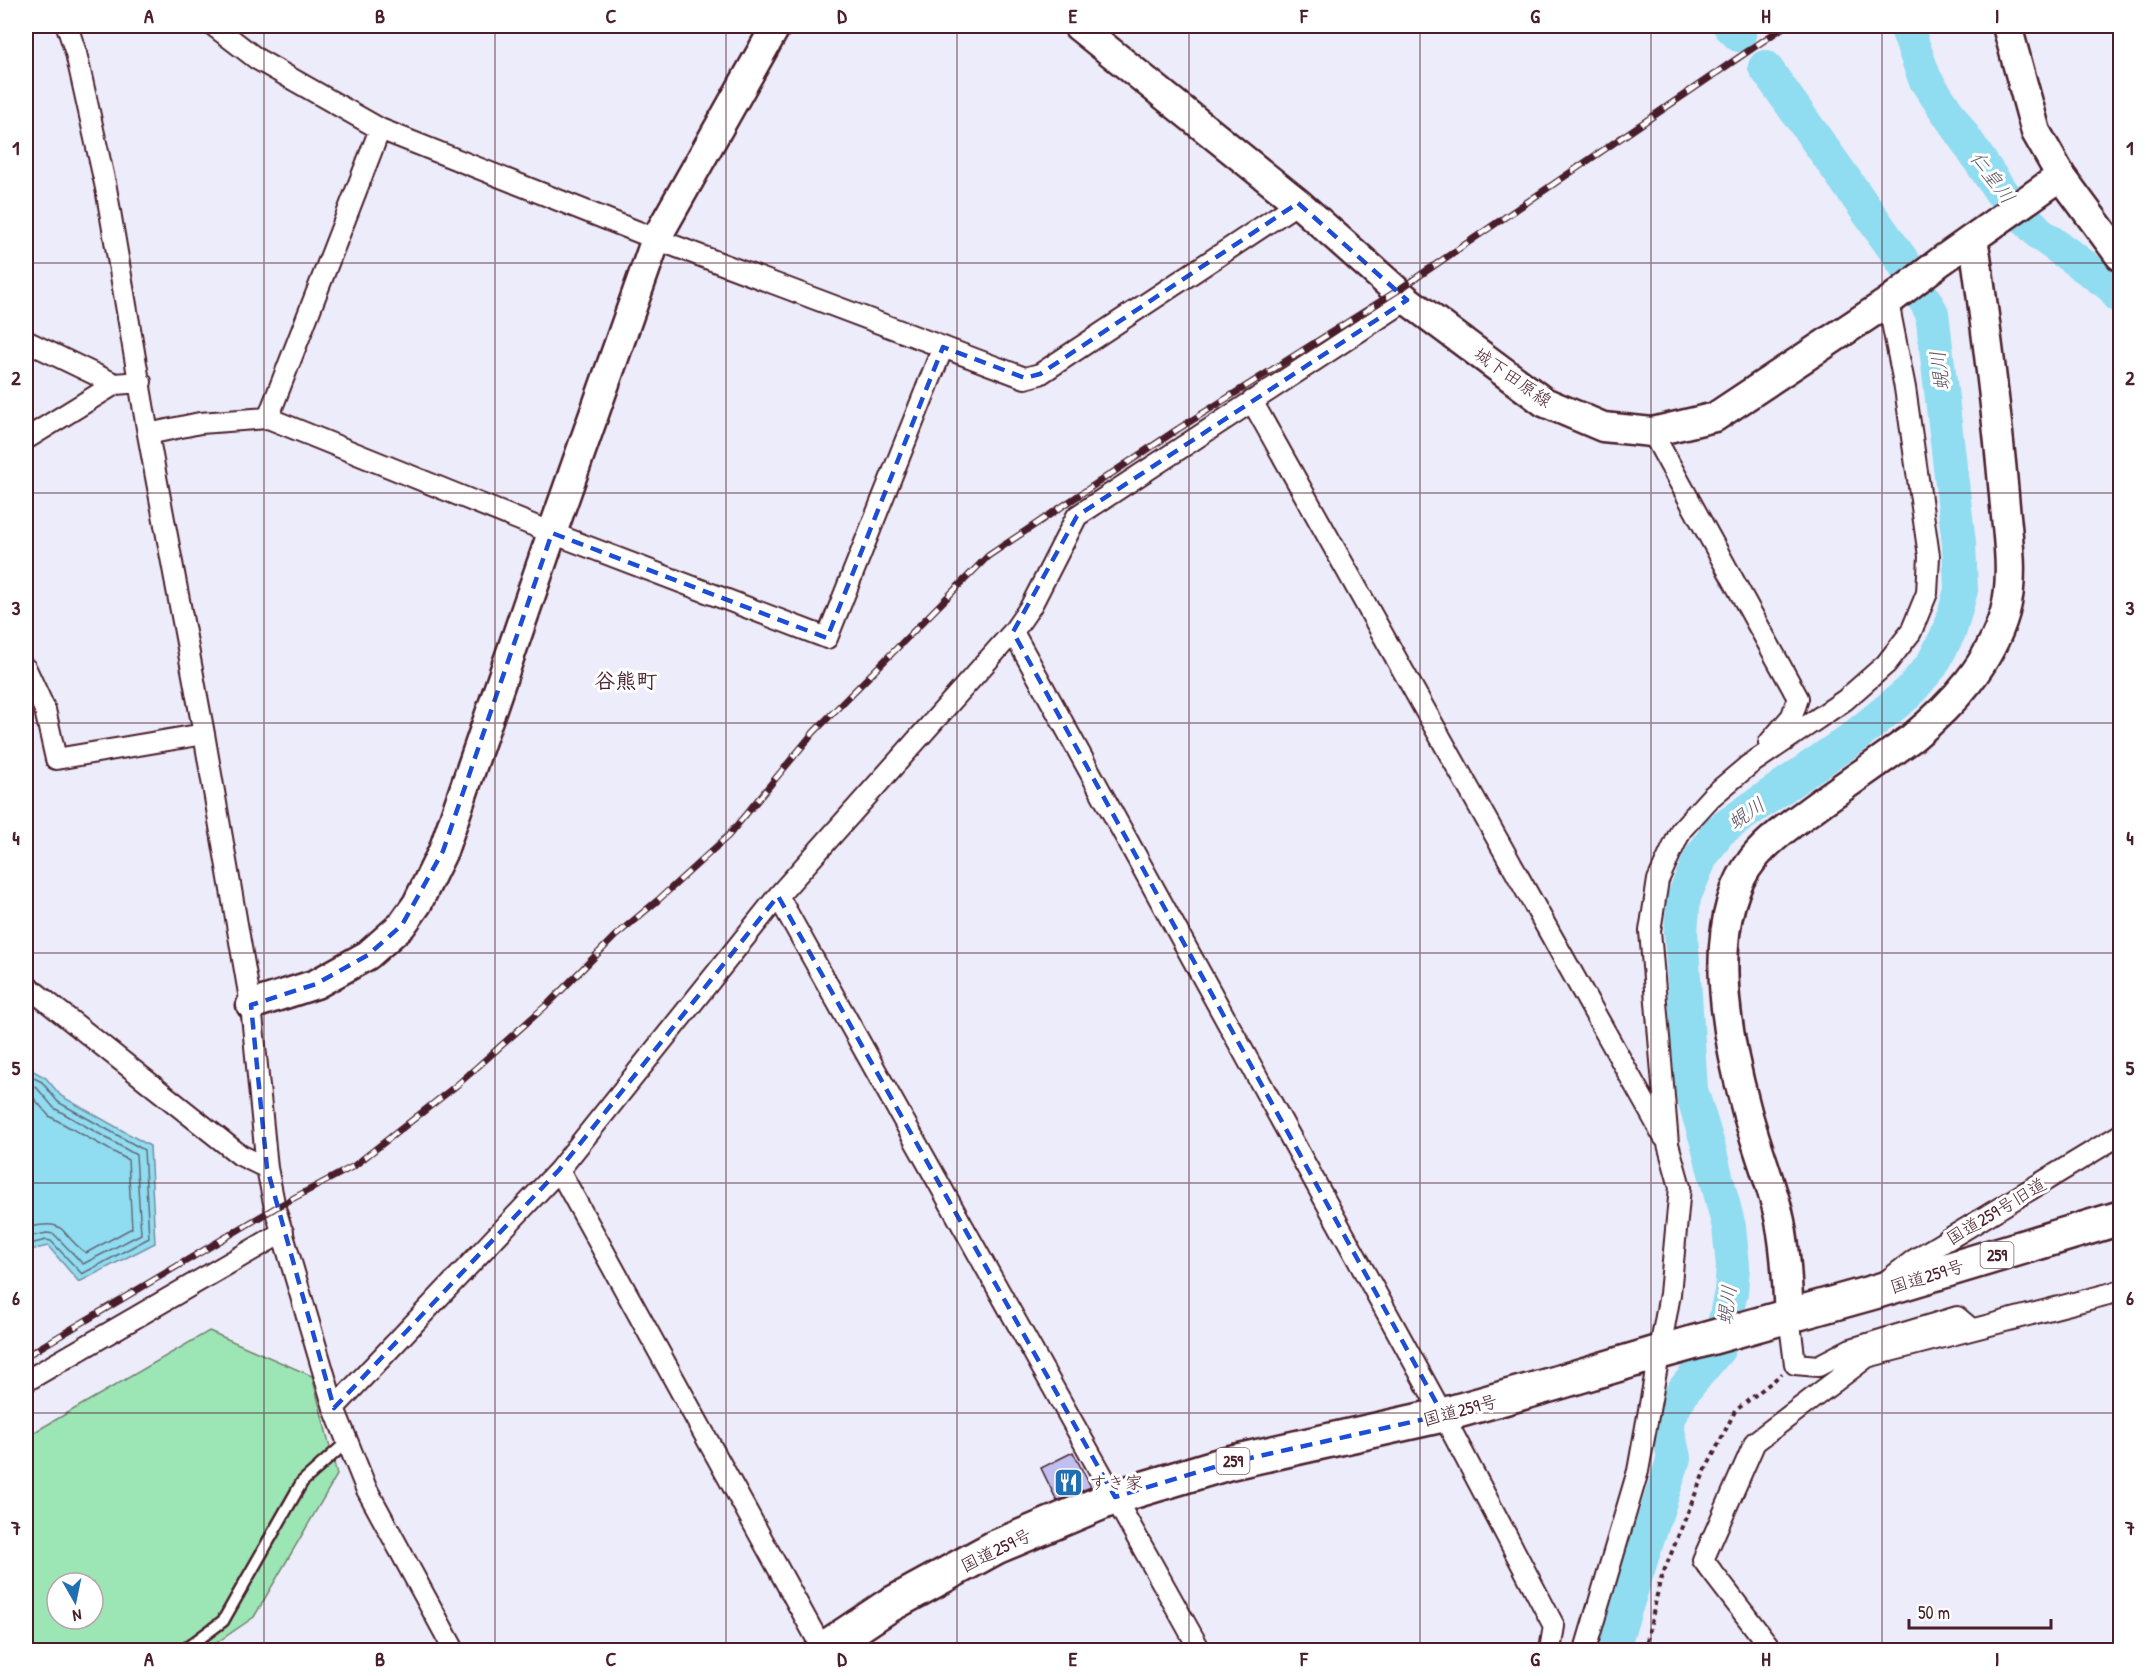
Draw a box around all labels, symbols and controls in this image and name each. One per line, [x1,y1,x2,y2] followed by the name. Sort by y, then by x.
[144,2,154,29] text: A
[375,2,385,29] text: B
[606,2,617,29] text: C
[837,2,847,29] text: D
[1069,2,1078,29] text: E
[1299,2,1309,29] text: F
[1530,2,1540,29] text: G
[1761,2,1771,29] text: H
[1995,2,1999,29] text: I
[12,134,20,161] text: 1
[2126,134,2134,161] text: 1
[1964,145,2022,209] water label: 仁皇川
[1469,341,1557,413] street label: 城下田原線
[1923,350,1955,392] water label: 蜆川
[11,364,21,391] text: 2
[2125,364,2135,391] text: 2
[12,594,21,621] text: 3
[2126,594,2135,621] text: 3
[595,666,658,695] district label: 谷熊町
[1722,790,1770,836] water label: 蜆川
[12,824,20,851] text: 4
[2126,824,2134,851] text: 4
[12,1054,21,1081] text: 5
[2126,1054,2135,1081] text: 5
[1941,1171,2051,1251] street label: 国道259号旧道
[1980,1242,2014,1268] road number: 259
[1887,1253,1967,1299] street label: 国道259号
[1710,1283,1742,1327] water label: 蜆川
[12,1284,20,1311] text: 6
[2126,1284,2134,1311] text: 6
[1420,1388,1500,1432] street label: 国道259号
[1216,1448,1250,1474] road number: 259
[1052,1466,1084,1498] restaurant icon: すき家
[1089,1470,1143,1495] place label: すき家
[10,1514,21,1541] text: 7
[2124,1514,2135,1541] text: 7
[956,1522,1036,1578] street label: 国道259号
[45,1571,105,1631] north arrow
[1909,1592,2052,1630] scale bar
[1918,1600,1950,1625] text: 50 m
[71,1604,83,1627] text: N
[144,1645,154,1672] text: A
[375,1645,385,1672] text: B
[606,1645,617,1672] text: C
[837,1645,847,1672] text: D
[1069,1645,1078,1672] text: E
[1299,1645,1309,1672] text: F
[1530,1645,1540,1672] text: G
[1761,1645,1771,1672] text: H
[1995,1645,1999,1672] text: I

